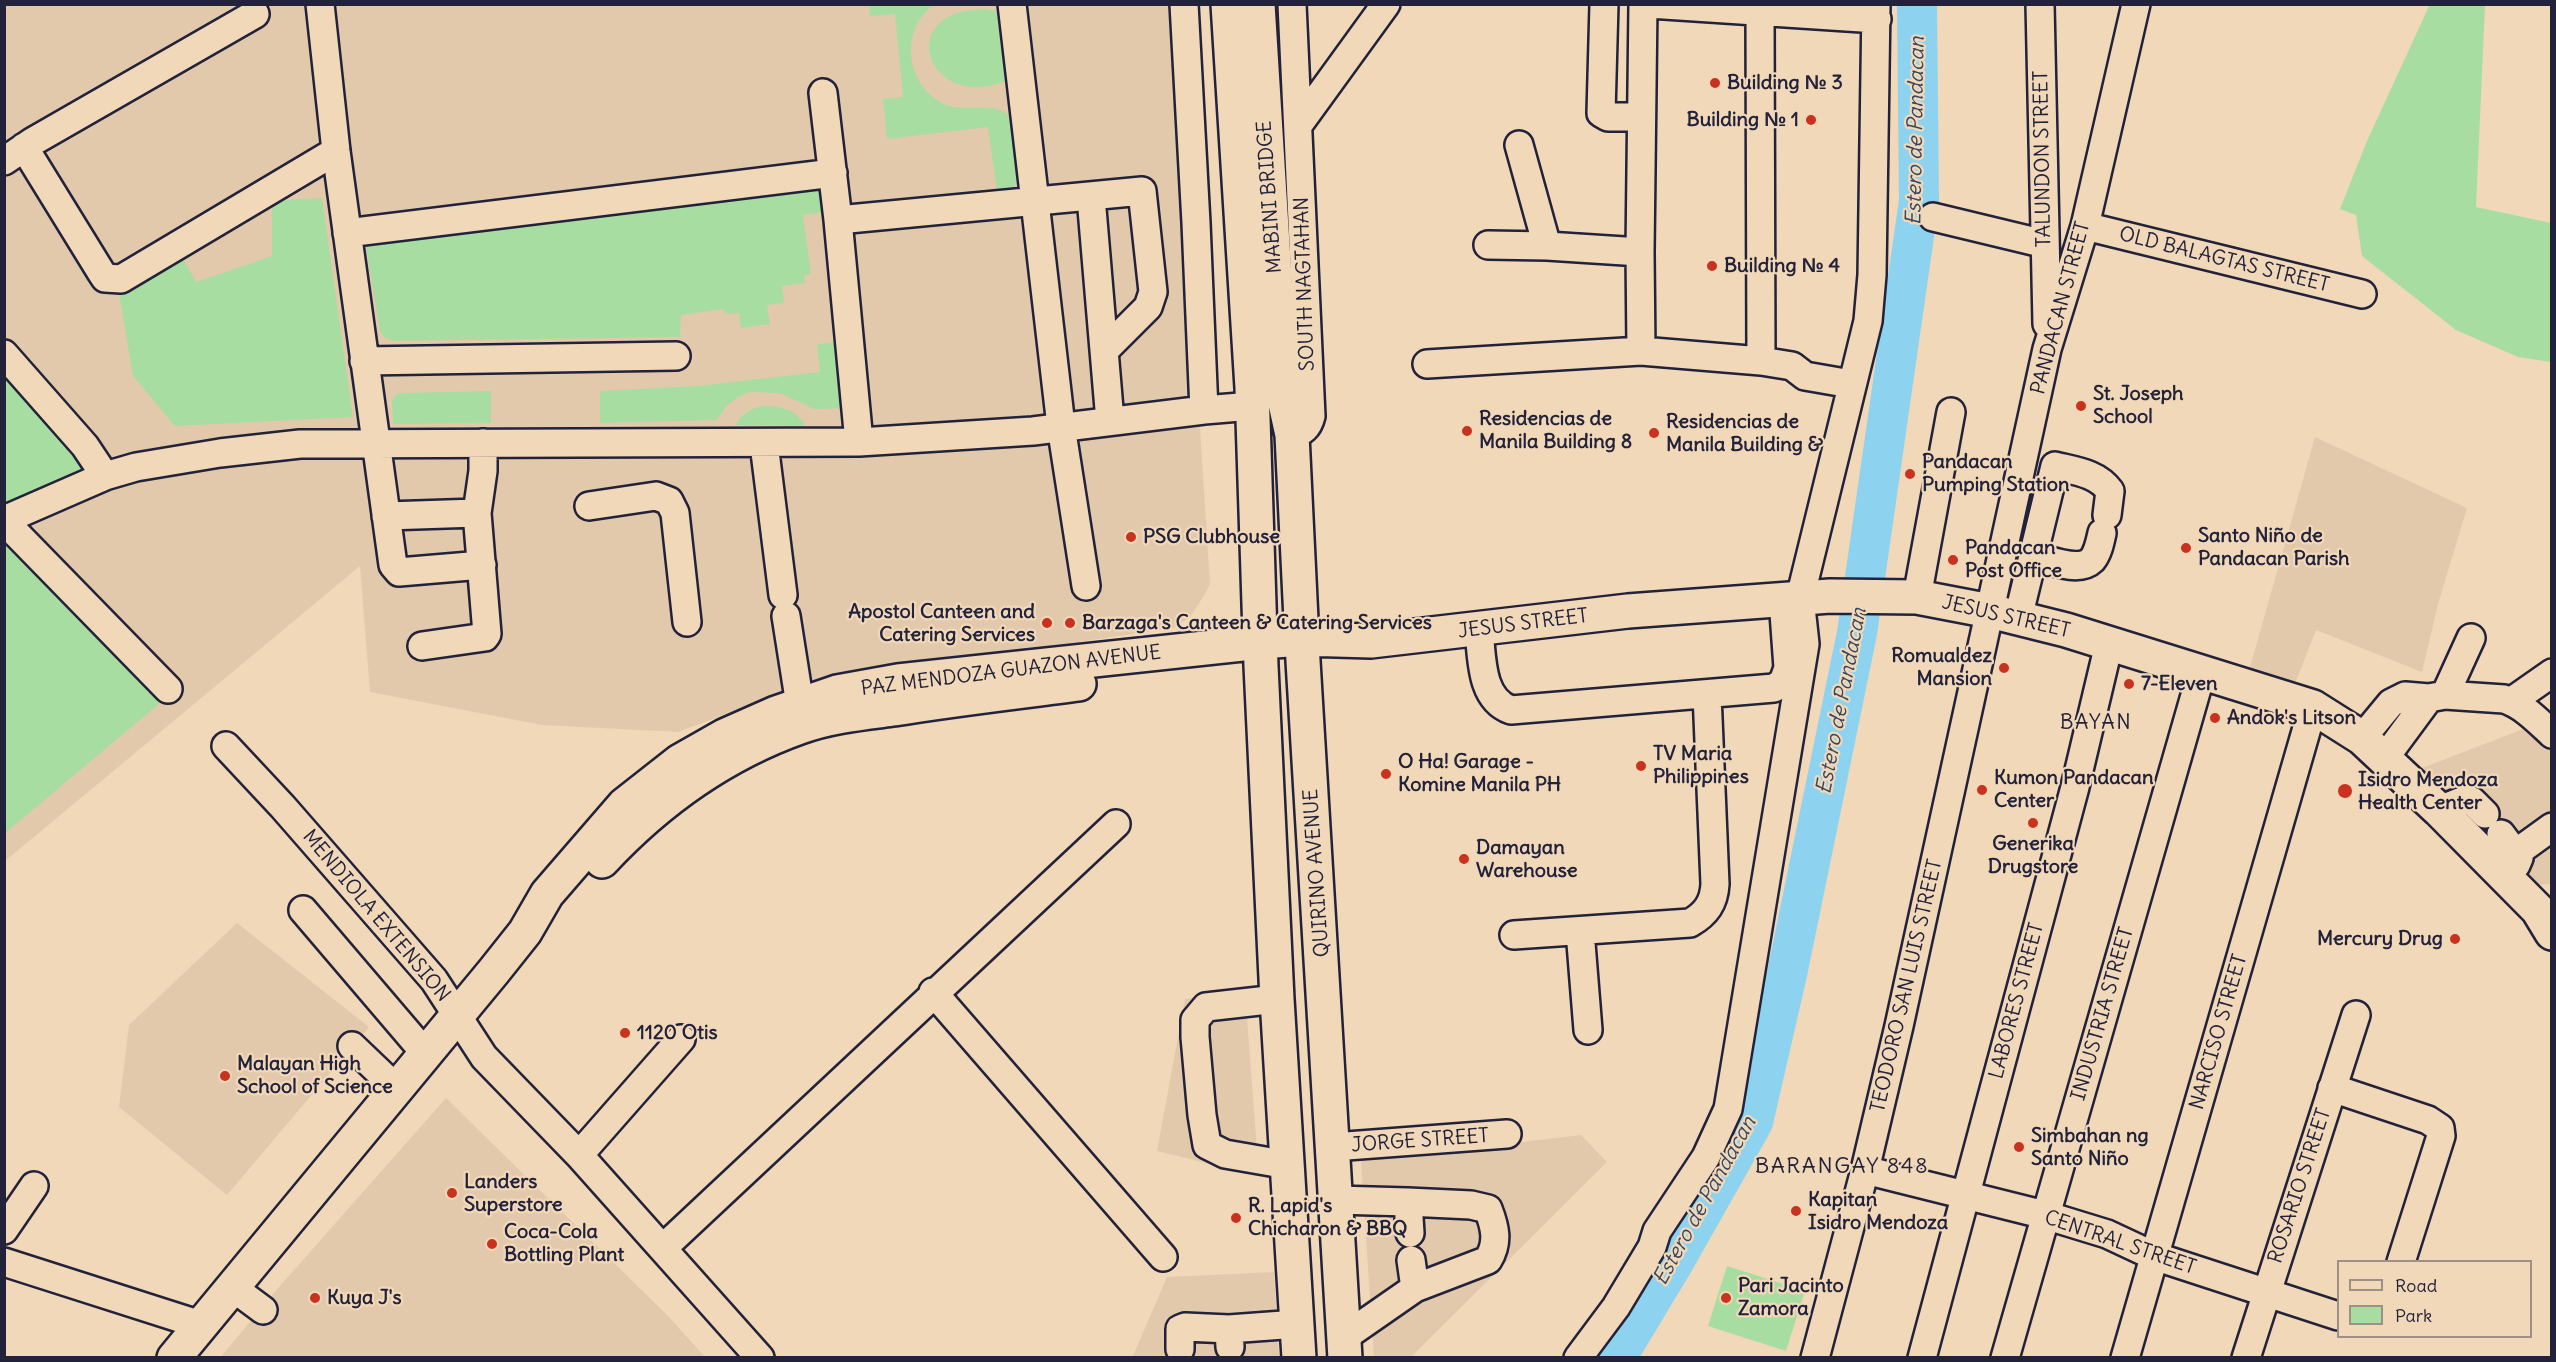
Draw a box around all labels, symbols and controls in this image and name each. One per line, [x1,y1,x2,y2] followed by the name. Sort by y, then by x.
[1902,36,1930,226] water label: Estero de Pandacan
[2029,70,2057,248] street label: TALUNDON STREET
[1727,71,1843,95] place label: Building № 3
[1708,76,1722,90] marker: Building № 3
[1687,108,1799,132] place label: Building № 1
[1804,113,1818,127] marker: Building № 1
[1253,120,1287,274] street label: MABINI BRIDGE
[1290,196,1320,372] street label: SOUTH NAGTAHAN
[2026,219,2096,397] street label: PANDACAN STREET
[2116,222,2332,298] street label: OLD BALAGTAS STREET
[1724,254,1840,278] place label: Building № 4
[1705,259,1719,273] marker: Building № 4
[2093,382,2184,429] place label: St. Joseph School
[2074,399,2088,413] marker: St. Joseph School
[1479,407,1632,454] place label: Residencias de Manila Building 8
[1666,410,1823,457] place label: Residencias de Manila Building &
[1460,424,1474,438] marker: Residencias de Manila Building 8
[1647,426,1661,440] marker: Residencias de Manila Building &
[1922,450,2070,497] place label: Pandacan Pumping Station
[1903,467,1917,481] marker: Pandacan Pumping Station
[2198,524,2350,571] place label: Santo Niño de Pandacan Parish
[1143,525,1280,549] place label: PSG Clubhouse
[1124,530,1138,544] marker: PSG Clubhouse
[1965,536,2062,583] place label: Pandacan Post Office
[2179,541,2193,555] marker: Santo Niño de Pandacan Parish
[1946,553,1960,567] marker: Pandacan Post Office
[1940,591,2072,643] street label: JESUS STREET
[848,600,1035,647] place label: Apostol Canteen and Catering Services
[1457,604,1589,644] street label: JESUS STREET
[1812,606,1872,796] water label: Estero de Pandacan
[1082,611,1432,635] place label: Barzaga's Canteen & Catering Services
[1040,616,1054,630] marker: Apostol Canteen and Catering Services
[1063,616,1077,630] marker: Barzaga's Canteen & Catering Services
[860,641,1162,701] street label: PAZ MENDOZA GUAZON AVENUE
[1891,644,1992,691] place label: Romualdez Mansion
[1997,661,2011,675] marker: Romualdez Mansion
[2141,672,2218,696] place label: 7-Eleven
[2122,677,2136,691] marker: 7-Eleven
[2227,706,2356,730] place label: Andok's Litson
[2060,710,2132,736] district label: BAYAN
[2208,711,2222,725] marker: Andok's Litson
[1653,742,1749,789] place label: TV Maria Philippines
[1398,750,1561,797] place label: O Ha! Garage - Komine Manila PH
[1634,759,1648,773] marker: TV Maria Philippines
[1994,766,2154,813] place label: Kumon Pandacan Center
[1379,767,1393,781] marker: O Ha! Garage - Komine Manila PH
[2358,768,2498,815] place label: Isidro Mendoza Health Center
[2336,782,2354,800] marker: Isidro Mendoza Health Center
[1975,783,1989,797] marker: Kumon Pandacan Center
[1299,788,1335,958] street label: QUIRINO AVENUE
[2026,816,2040,830] marker: Generika Drugstore
[297,825,455,1007] street label: MENDIOLA EXTENSION
[1988,832,2078,879] place label: Generika Drugstore
[1476,836,1578,883] place label: Damayan Warehouse
[1457,852,1471,866] marker: Damayan Warehouse
[1866,857,1948,1115] street label: TEODORO SAN LUIS STREET
[1985,920,2049,1082] street label: LABORES STREET
[2067,925,2139,1103] street label: INDUSTRIA STREET
[2317,927,2443,951] place label: Mercury Drug
[2448,932,2462,946] marker: Mercury Drug
[2185,951,2253,1113] street label: NARCISO STREET
[637,1021,718,1045] place label: 1120 Otis
[618,1026,632,1040] marker: 1120 Otis
[237,1052,393,1099] place label: Malayan High School of Science
[218,1069,232,1083] marker: Malayan High School of Science
[2264,1105,2336,1267] street label: ROSARIO STREET
[1648,1112,1762,1290] water label: Estero de Pandacan
[1350,1124,1490,1158] street label: JORGE STREET
[2031,1124,2149,1171] place label: Simbahan ng Santo Niño
[2012,1140,2026,1154] marker: Simbahan ng Santo Niño
[1755,1154,1929,1180] district label: BARANGAY 848
[464,1170,563,1217] place label: Landers Superstore
[445,1186,459,1200] marker: Landers Superstore
[1808,1188,1948,1235] place label: Kapitan Isidro Mendoza
[1248,1194,1407,1241] place label: R. Lapid's Chicharon & BBQ
[1789,1204,1803,1218] marker: Kapitan Isidro Mendoza
[2041,1206,2199,1280] street label: CENTRAL STREET
[1229,1211,1243,1225] marker: R. Lapid's Chicharon & BBQ
[504,1220,624,1267] place label: Coca-Cola Bottling Plant
[485,1237,499,1251] marker: Coca-Cola Bottling Plant
[2337,1260,2532,1338] legend
[1738,1274,1844,1321] place label: Pari Jacinto Zamora
[2395,1274,2437,1297] text: Road
[327,1286,402,1310] place label: Kuya J's
[308,1291,322,1305] marker: Kuya J's
[1719,1291,1733,1305] marker: Pari Jacinto Zamora
[2395,1304,2432,1327] text: Park

